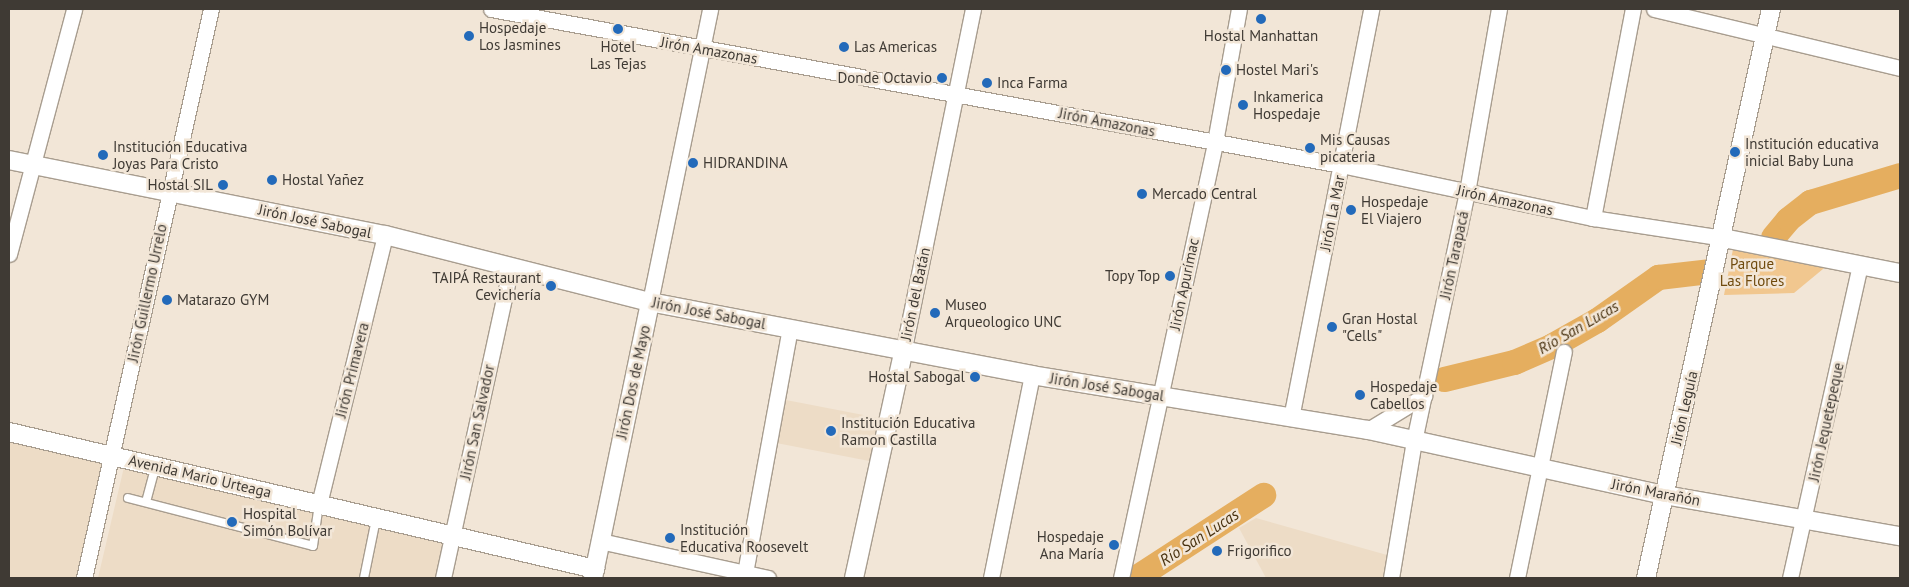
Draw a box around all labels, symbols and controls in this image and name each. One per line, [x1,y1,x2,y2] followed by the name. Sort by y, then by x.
[1255,13,1267,25] marker: Hostal Manhattan
[479,18,561,53] place label: Hospedaje Los Jasmines
[612,23,624,35] marker: Hotel Las Tejas
[1204,27,1318,45] place label: Hostal Manhattan
[463,30,475,42] marker: Hospedaje Los Jasmines
[659,33,759,67] street label: Jirón Amazonas
[590,37,646,72] place label: Hotel Las Tejas
[854,38,937,56] place label: Las Americas
[838,41,850,53] marker: Las Americas
[1236,61,1318,79] place label: Hostel Mari's
[1220,64,1232,76] marker: Hostel Mari's
[837,69,932,87] place label: Donde Octavio
[936,72,948,84] marker: Donde Octavio
[997,74,1068,92] place label: Inca Farma
[981,77,993,89] marker: Inca Farma
[1253,87,1323,122] place label: Inkamerica Hospedaje
[1237,99,1249,111] marker: Inkamerica Hospedaje
[1057,104,1157,140] street label: Jirón Amazonas
[1320,130,1390,165] place label: Mis Causas picateria
[1745,134,1879,169] place label: Institución educativa inicial Baby Luna
[113,137,247,172] place label: Institución Educativa Joyas Para Cristo
[1304,142,1316,154] marker: Mis Causas picateria
[1729,146,1741,158] marker: Institución educativa inicial Baby Luna
[97,149,109,161] marker: Institución Educativa Joyas Para Cristo
[703,154,788,172] place label: HIDRANDINA
[687,157,699,169] marker: HIDRANDINA
[282,171,364,189] place label: Hostal Yañez
[1316,173,1348,253] street label: Jirón La Mar
[266,174,278,186] marker: Hostal Yañez
[148,176,213,194] place label: Hostal SIL
[217,179,229,191] marker: Hostal SIL
[1455,181,1555,219] street label: Jirón Amazonas
[1152,185,1257,203] place label: Mercado Central
[1136,188,1148,200] marker: Mercado Central
[1361,192,1428,227] place label: Hospedaje El Viajero
[257,200,373,242] street label: Jirón José Sabogal
[1345,204,1357,216] marker: Hospedaje El Viajero
[1436,209,1472,301] street label: Jirón Tarapacá
[124,222,170,364] street label: Jirón Guillermo Urrelo
[1165,236,1203,332] street label: Jirón Apurímac
[896,246,934,342] street label: Jirón del Batán
[1720,254,1784,289] park label: Parque Las Flores
[1104,267,1160,285] place label: Topy Top
[432,268,541,303] place label: TAIPÁ Restaurant Cevichería
[1164,270,1176,282] marker: Topy Top
[545,280,557,292] marker: TAIPÁ Restaurant Cevichería
[177,291,269,309] place label: Matarazo GYM
[651,293,767,333] street label: Jirón José Sabogal
[161,294,173,306] marker: Matarazo GYM
[945,295,1062,330] place label: Museo Arqueologico UNC
[1534,296,1622,358] water label: Río San Lucas
[929,307,941,319] marker: Museo Arqueologico UNC
[1342,309,1417,344] place label: Gran Hostal "Cells"
[331,320,373,420] street label: Jirón Primavera
[1326,321,1338,333] marker: Gran Hostal "Cells"
[612,324,654,440] street label: Jirón Dos de Mayo
[1805,361,1847,483] street label: Jirón Jequetepeque
[456,363,498,481] street label: Jirón San Salvador
[868,368,965,386] place label: Hostal Sabogal
[1049,369,1165,405] street label: Jirón José Sabogal
[1667,369,1701,447] street label: Jirón Leguía
[969,371,981,383] marker: Hostal Sabogal
[1370,377,1437,412] place label: Hospedaje Cabellos
[1354,389,1366,401] marker: Hospedaje Cabellos
[841,413,975,448] place label: Institución Educativa Ramon Castilla
[825,425,837,437] marker: Institución Educativa Ramon Castilla
[127,451,273,501] street label: Avenida Mario Urteaga
[1610,475,1702,509] street label: Jirón Marañón
[243,504,332,539] place label: Hospital Simón Bolívar
[1156,504,1242,570] water label: Río San Lucas
[225,515,239,529] marker: Hospital Simón Bolívar
[680,520,808,555] place label: Institución Educativa Roosevelt
[1037,527,1104,562] place label: Hospedaje Ana María
[664,532,676,544] marker: Institución Educativa Roosevelt
[1108,539,1120,551] marker: Hospedaje Ana María
[1227,542,1292,560] place label: Frigorifico
[1211,545,1223,557] marker: Frigorifico

